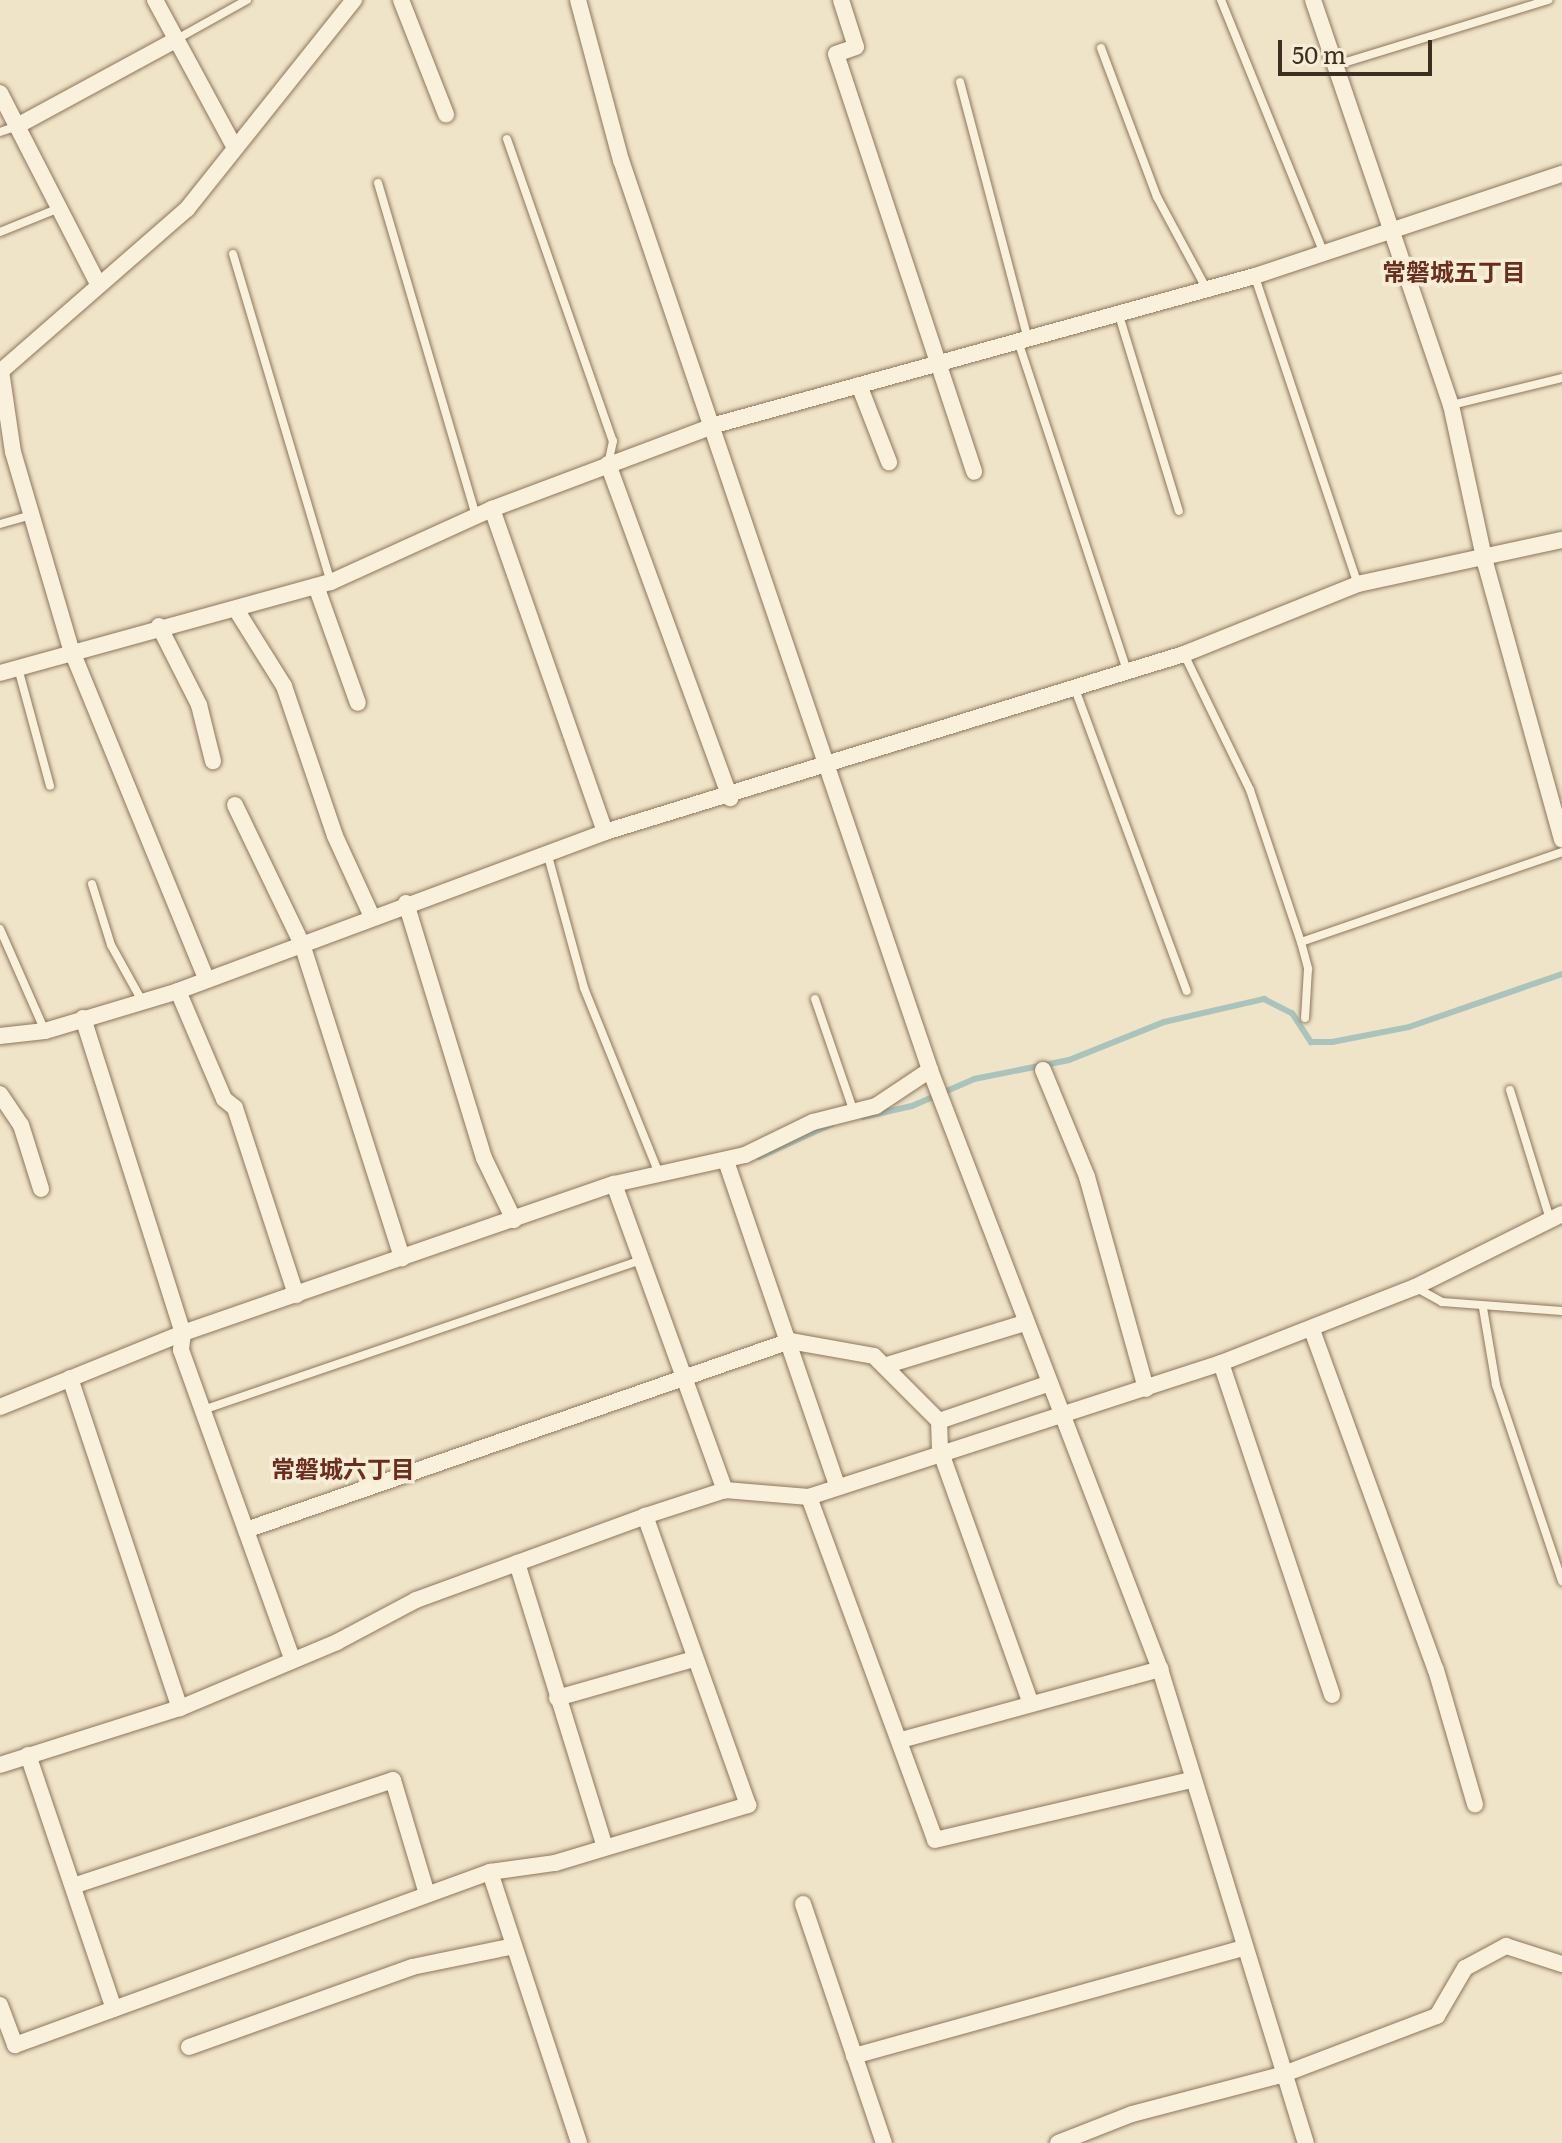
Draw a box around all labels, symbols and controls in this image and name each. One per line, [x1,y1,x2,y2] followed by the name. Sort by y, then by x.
[1282,24,1436,74] scale bar
[1292,36,1346,71] text: 50 m
[1382,257,1526,285] district label: 常磐城五丁目
[271,1454,415,1482] district label: 常磐城六丁目

